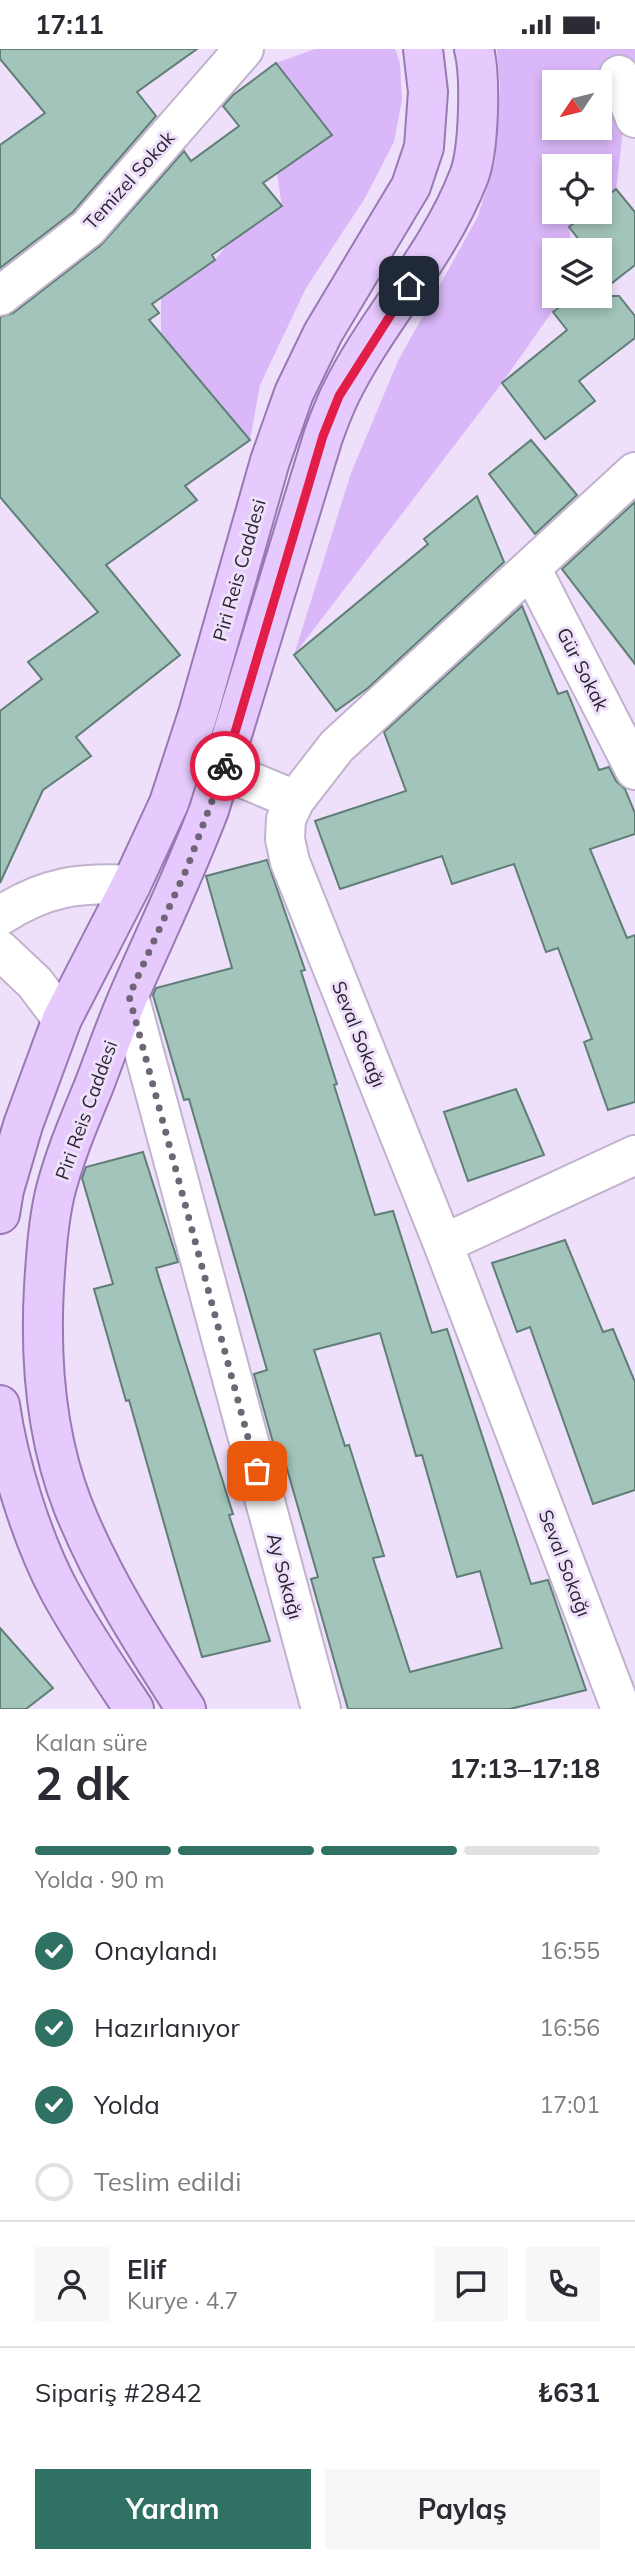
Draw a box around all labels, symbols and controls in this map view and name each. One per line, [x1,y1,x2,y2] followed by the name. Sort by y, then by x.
[35,8,104,41] text: 17:11
[542,70,612,140] north arrow
[542,70,612,308] map controls
[78,126,180,234] street label: Temizel Sokak
[542,154,612,224] button: locate
[542,238,612,308] button: layers
[379,256,439,316] pin
[390,267,428,305] icon: home
[207,496,271,644] street label: Piri Reis Caddesi
[552,623,614,715] street label: Gür Sokak
[190,731,260,801] courier
[206,747,244,785] icon: bike
[327,977,391,1091] street label: Seval Sokağı
[50,1037,122,1183] street label: Piri Reis Caddesi
[227,1441,287,1501] pin
[238,1452,276,1490] icon: bag
[534,1506,596,1620] street label: Seval Sokağı
[262,1530,308,1622] street label: Ay Sokağı
[35,1728,148,1757] text: Kalan süre
[449,1752,600,1785] text: 17:13–17:18
[35,1754,129,1812] text: 2 dk
[35,1865,164,1894] text: Yolda · 90 m
[35,1932,73,1970] icon: check
[94,1934,217,1967] text: Onaylandı
[540,1936,600,1965] text: 16:55
[35,2009,73,2047] icon: check
[94,2011,240,2044] text: Hazırlanıyor
[540,2013,600,2042] text: 16:56
[35,2086,73,2124] icon: check
[94,2088,160,2121] text: Yolda
[540,2090,600,2119] text: 17:01
[94,2165,241,2198] text: Teslim edildi
[35,2247,109,2321] button: person
[434,2247,508,2321] button: chat
[526,2247,600,2321] button: phone
[127,2253,166,2286] text: Elif
[127,2286,238,2315] text: Kurye · 4.7
[35,2376,202,2409] text: Sipariş #2842
[538,2376,600,2409] text: ₺631
[35,2469,311,2549] button: Yardım
[325,2469,600,2549] button: Paylaş

